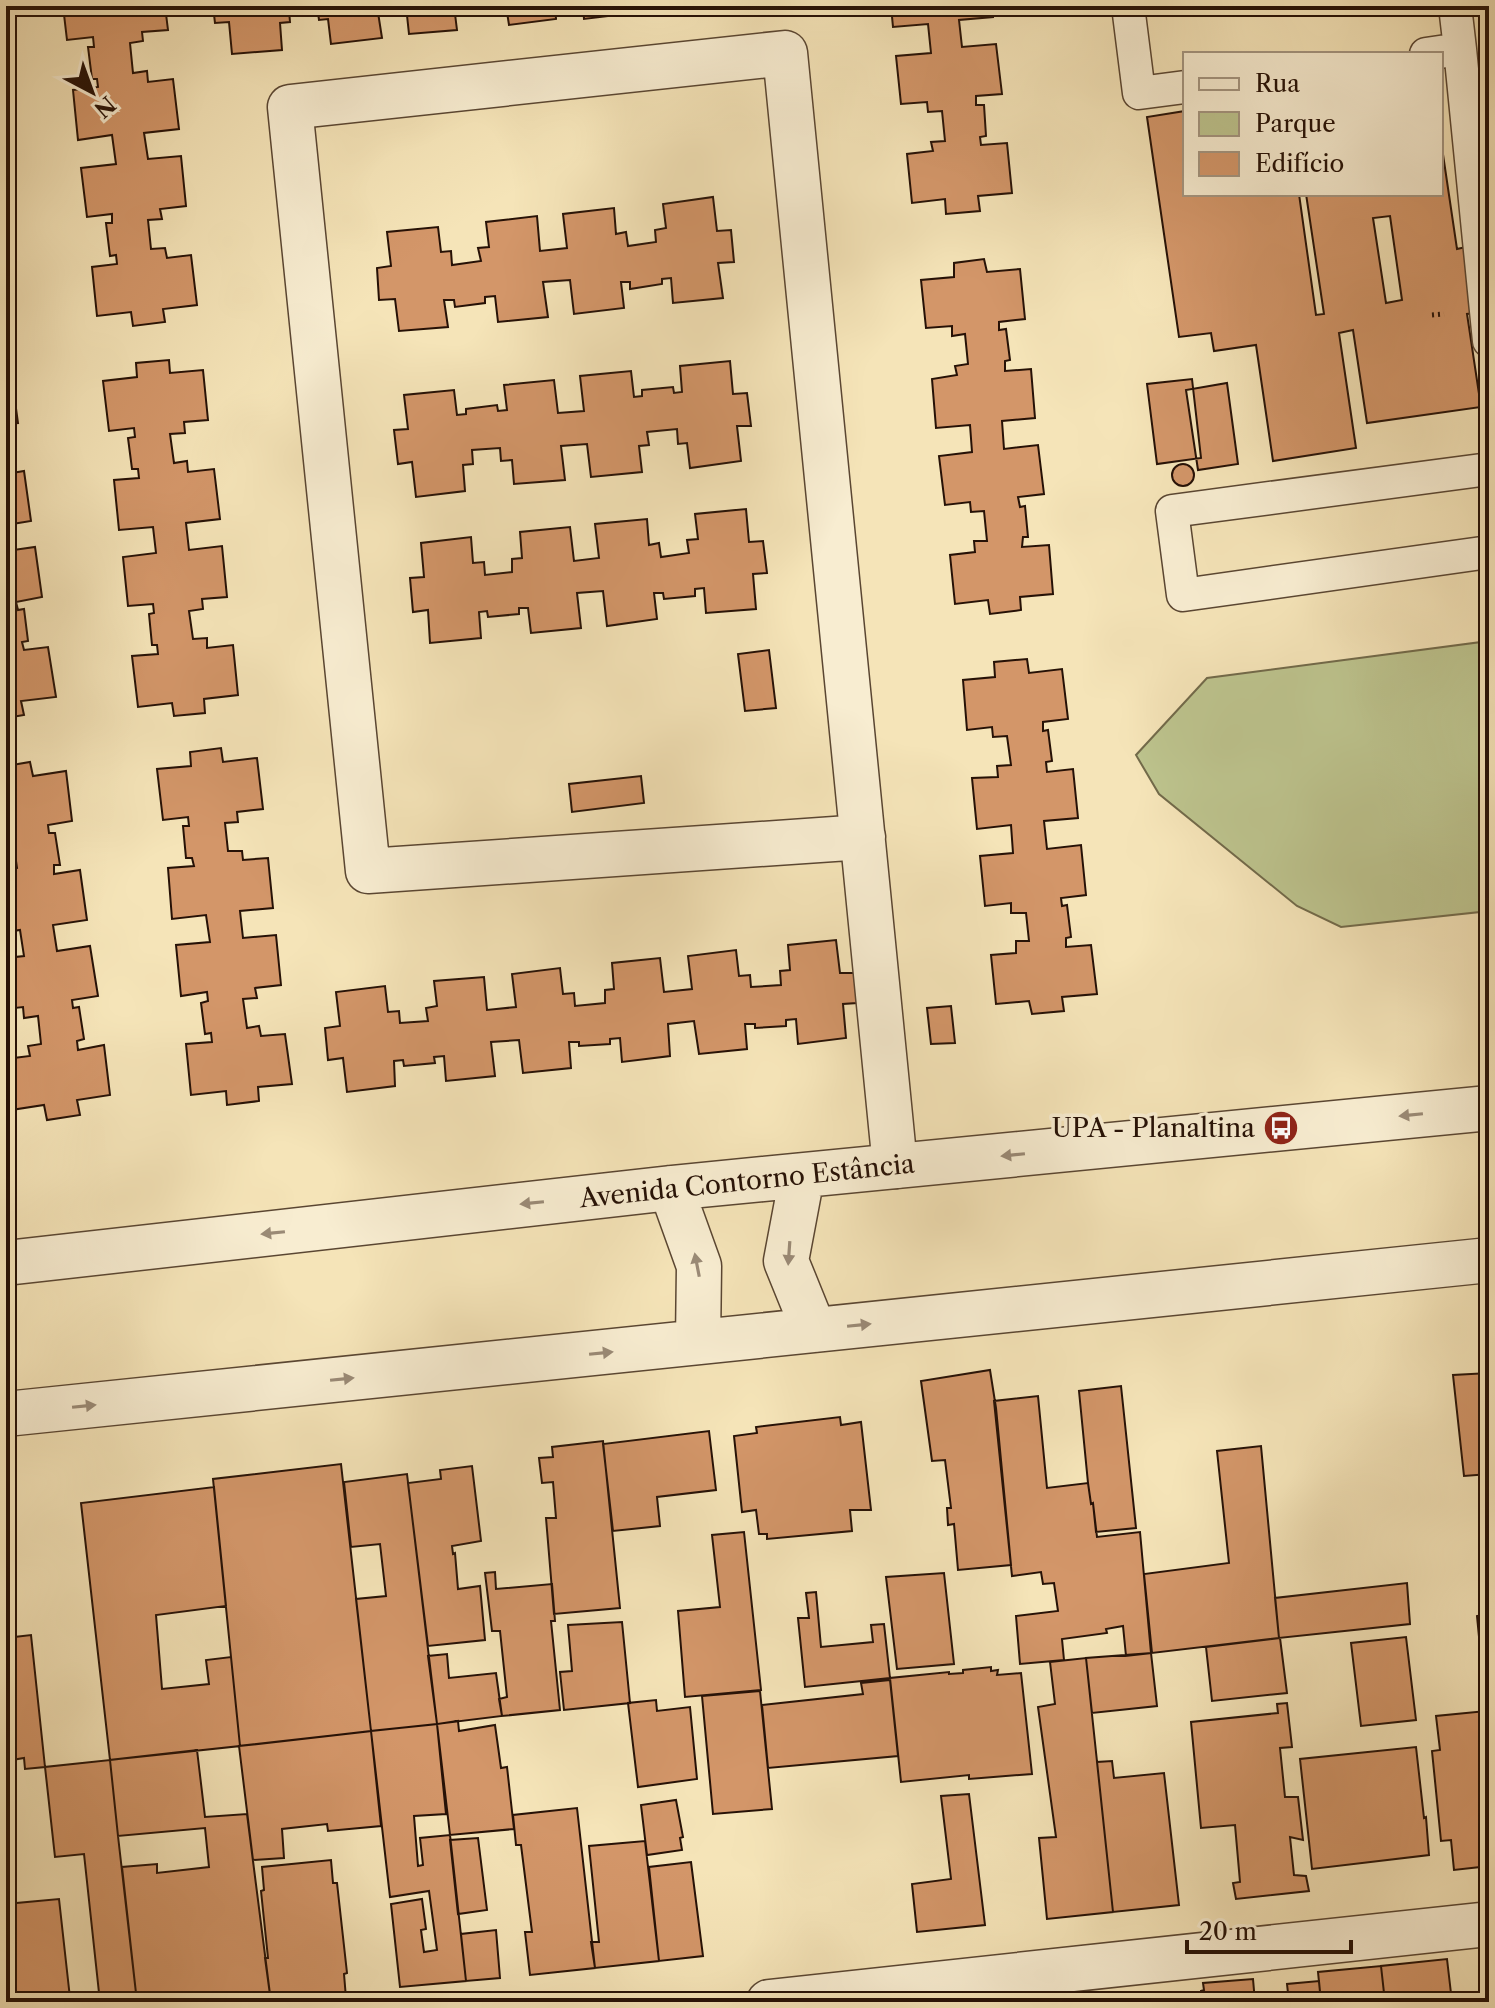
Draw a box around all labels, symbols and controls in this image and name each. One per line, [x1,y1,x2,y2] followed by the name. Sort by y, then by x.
[52,52,132,132] north arrow
[1183,52,1443,196] legend
[1255,69,1300,98] text: Rua
[89,90,121,123] text: N
[1255,109,1336,138] text: Parque
[1255,149,1344,178] text: Edifício
[1262,1109,1300,1147] bus stop icon: UPA - Planaltina
[1398,1109,1423,1122] one-way arrow
[1052,1112,1255,1144] place label: UPA - Planaltina
[577,1147,917,1215] street label: Avenida Contorno Estância
[1000,1148,1025,1161] one-way arrow
[519,1197,544,1210] one-way arrow
[261,1226,286,1239] one-way arrow
[782,1240,795,1265] one-way arrow
[690,1252,702,1277] one-way arrow
[847,1318,872,1331] one-way arrow
[589,1346,614,1359] one-way arrow
[330,1373,355,1386] one-way arrow
[72,1399,97,1412] one-way arrow
[1187,1904,1351,1954] scale bar
[1199,1917,1257,1946] text: 20 m

